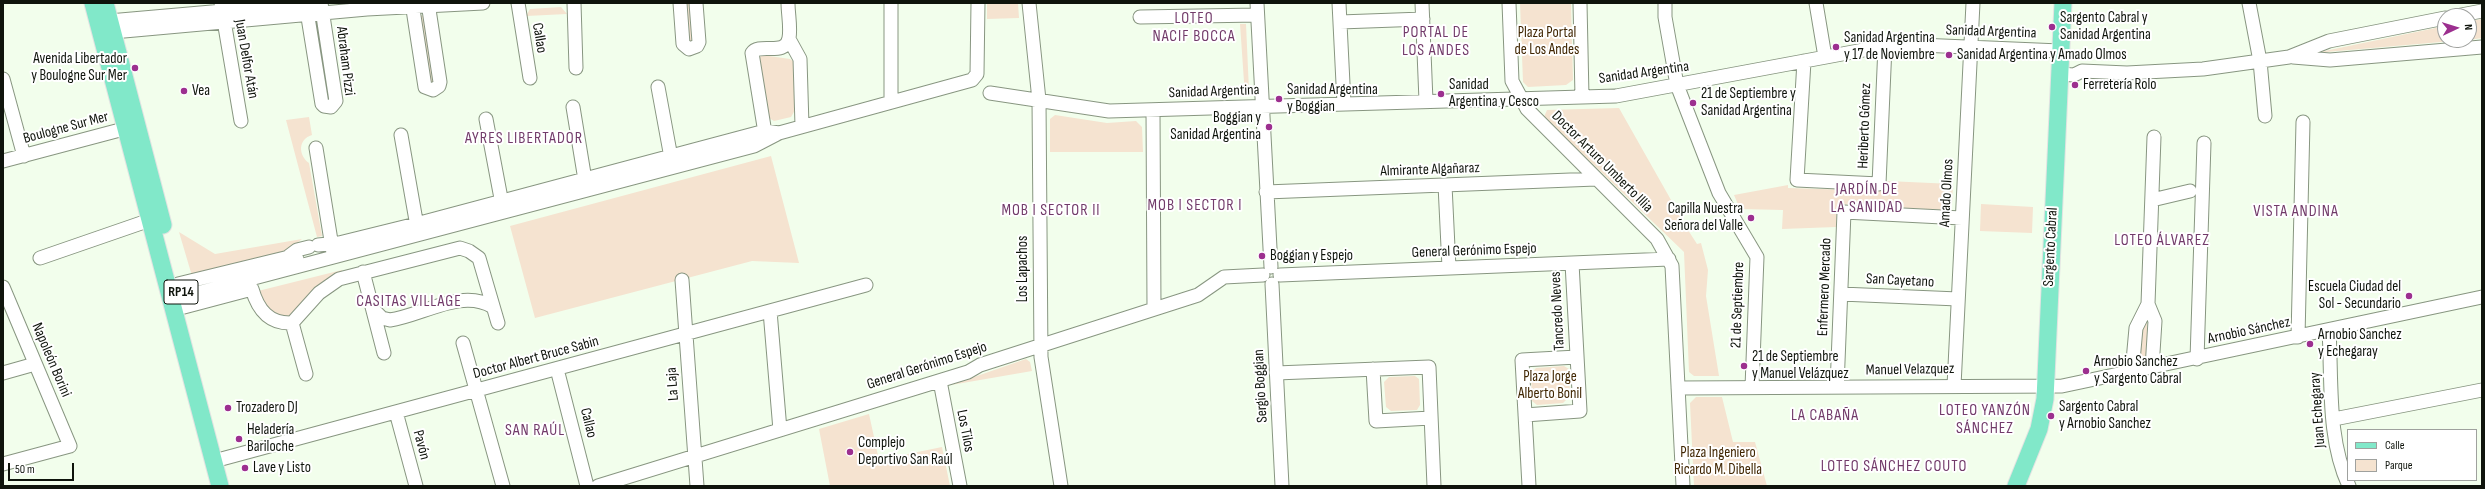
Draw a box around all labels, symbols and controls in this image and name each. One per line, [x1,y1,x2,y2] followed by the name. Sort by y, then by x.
[2437,8,2477,48] north arrow
[1152,9,1236,47] district label: LOTEO NACIF BOCCA
[2060,9,2151,44] place label: Sargento Cabral y Sanidad Argentina
[230,18,262,100] street label: Juan Delfor Atán
[527,21,551,55] street label: Callao
[1945,21,2037,43] street label: Sanidad Argentina
[2047,22,2057,32] marker: Sargento Cabral y Sanidad Argentina
[1402,23,1470,61] district label: PORTAL DE LOS ANDES
[1515,24,1579,59] park label: Plaza Portal de Los Andes
[2462,24,2475,31] text: N
[332,25,358,97] street label: Abraham Pizzi
[1844,29,1935,64] place label: Sanidad Argentina y 17 de Noviembre
[1831,42,1841,52] marker: Sanidad Argentina y 17 de Noviembre
[1957,46,2127,64] place label: Sanidad Argentina y Amado Olmos
[31,50,127,85] place label: Avenida Libertador y Boulogne Sur Mer
[1944,50,1954,60] marker: Sanidad Argentina y Amado Olmos
[1598,58,1690,88] street label: Sanidad Argentina
[130,63,140,73] marker: Avenida Libertador y Boulogne Sur Mer
[1449,76,1539,111] place label: Sanidad Argentina y Cesco
[2083,76,2157,94] place label: Ferretería Rolo
[2070,80,2080,90] marker: Ferretería Rolo
[1168,81,1260,103] street label: Sanidad Argentina
[1287,81,1378,116] place label: Sanidad Argentina y Boggian
[192,82,210,100] place label: Vea
[1855,83,1875,169] street label: Heriberto Gómez
[1701,85,1796,120] place label: 21 de Septiembre y Sanidad Argentina
[179,86,189,96] marker: Vea
[1436,89,1446,99] marker: Sanidad Argentina y Cesco
[1274,94,1284,104] marker: Sanidad Argentina y Boggian
[1688,98,1698,108] marker: 21 de Septiembre y Sanidad Argentina
[21,108,111,148] street label: Boulogne Sur Mer
[1548,108,1656,216] street label: Doctor Arturo Umberto Illia
[1170,109,1261,144] place label: Boggian y Sanidad Argentina
[1264,122,1274,132] marker: Boggian y Sanidad Argentina
[465,129,583,149] district label: AYRES LIBERTADOR
[1936,158,1958,228] street label: Amado Olmos
[1380,159,1480,181] street label: Almirante Algañaraz
[1831,180,1903,218] district label: JARDÍN DE LA SANIDAD
[1148,196,1242,216] district label: MOB I SECTOR I
[1665,200,1743,235] place label: Capilla Nuestra Señora del Valle
[1001,201,1101,221] district label: MOB I SECTOR II
[2253,202,2339,222] district label: VISTA ANDINA
[2040,207,2062,287] street label: Sargento Cabral
[1746,213,1756,223] marker: Capilla Nuestra Señora del Valle
[2114,231,2210,251] district label: LOTEO ÁLVAREZ
[1014,236,1032,302] street label: Los Lapachos
[1814,238,1836,336] street label: Enfermero Mercado
[1411,240,1537,262] street label: General Gerónimo Espejo
[1270,247,1353,265] place label: Boggian y Espejo
[1257,251,1267,261] marker: Boggian y Espejo
[1727,261,1749,349] street label: 21 de Septiembre
[1865,270,1935,292] street label: San Cayetano
[1547,271,1569,351] street label: Tancredo Neves
[2308,278,2401,313] place label: Escuela Ciudad del Sol - Secundario
[164,280,198,304] road number: RP14
[2404,291,2414,301] marker: Escuela Ciudad del Sol - Secundario
[356,292,462,312] district label: CASITAS VILLAGE
[2206,313,2292,349] street label: Arnobio Sánchez
[27,320,75,400] street label: Napoleón Borini
[2318,326,2402,361] place label: Arnobio Sanchez y Echegaray
[471,333,601,383] street label: Doctor Albert Bruce Sabin
[865,338,989,394] street label: General Gerónimo Espejo
[2305,339,2315,349] marker: Arnobio Sanchez y Echegaray
[1752,348,1849,383] place label: 21 de Septiembre y Manuel Velázquez
[1250,349,1272,423] street label: Sergio Boggian
[2094,353,2181,388] place label: Arnobio Sanchez y Sargento Cabral
[1866,360,1954,380] street label: Manuel Velazquez
[1739,361,1749,371] marker: 21 de Septiembre y Manuel Velázquez
[2081,366,2091,376] marker: Arnobio Sanchez y Sargento Cabral
[663,367,683,401] street label: La Laja
[1518,368,1582,403] park label: Plaza Jorge Alberto Bonil
[2306,372,2330,448] street label: Juan Echegaray
[2059,398,2151,433] place label: Sargento Cabral y Arnobio Sanchez
[236,399,298,417] place label: Trozadero DJ
[1939,401,2031,439] district label: LOTEO YANZÓN SÁNCHEZ
[223,403,233,413] marker: Trozadero DJ
[576,406,600,440] street label: Callao
[1791,406,1859,426] district label: LA CABAÑA
[952,408,978,454] street label: Los Tilos
[2046,411,2056,421] marker: Sargento Cabral y Arnobio Sanchez
[247,421,294,456] place label: Heladería Bariloche
[505,421,565,441] district label: SAN RAÚL
[408,428,434,462] street label: Pavón
[2347,429,2477,481] legend
[234,434,244,444] marker: Heladería Bariloche
[858,434,953,469] place label: Complejo Deportivo San Raúl
[2385,438,2405,453] text: Calle
[1674,444,1762,479] park label: Plaza Ingeniero Ricardo M. Dibella
[845,447,855,457] marker: Complejo Deportivo San Raúl
[10,455,76,481] scale bar
[1821,457,1967,477] district label: LOTEO SÁNCHEZ COUTO
[2385,458,2413,473] text: Parque
[253,459,311,477] place label: Lave y Listo
[15,462,35,477] text: 50 m
[240,463,250,473] marker: Lave y Listo

